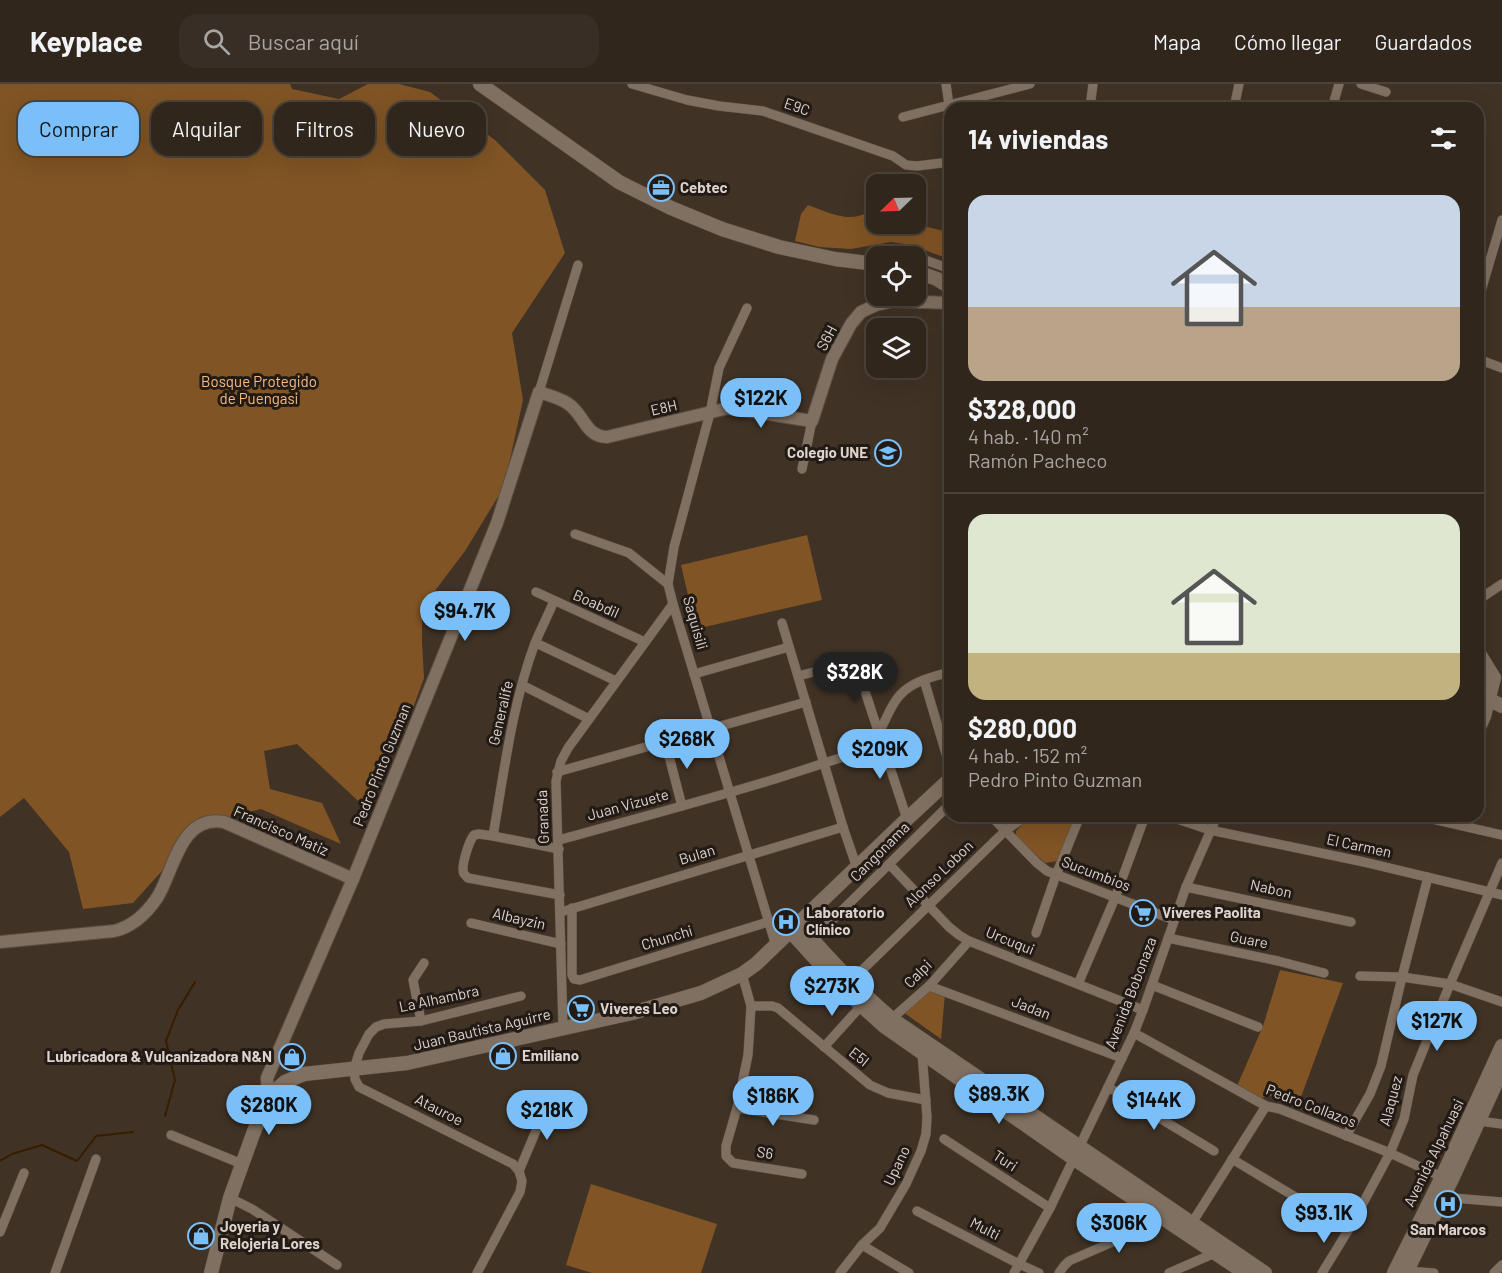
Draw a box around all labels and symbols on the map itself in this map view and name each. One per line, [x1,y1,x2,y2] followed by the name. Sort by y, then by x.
[782,93,813,119] street label: E9C
[646,173,676,203] office icon: Cebtec
[866,174,926,234] north arrow
[680,178,728,196] place label: Cebtec
[812,322,840,353] street label: S6H
[201,372,317,407] park label: Bosque Protegido de Puengasi
[719,378,803,429] pin: $122K
[649,395,679,419] street label: E8H
[873,438,903,468] school or university icon: Colegio UNE
[787,443,868,461] place label: Colegio UNE
[570,585,622,621] street label: Boabdil
[416,591,514,642] pin: $94.7K
[680,594,712,652] street label: Saquisili
[813,652,897,703] pin: $328K
[484,679,516,747] street label: Generalife
[348,701,414,829] street label: Pedro Pinto Guzman
[645,719,729,770] pin: $268K
[838,729,922,780] pin: $209K
[585,784,671,824] street label: Juan Vizuete
[532,790,552,844] street label: Granada
[231,801,332,859] street label: Francisco Matiz
[846,818,913,885] street label: Cangonama
[1325,829,1393,861] street label: El Carmen
[900,836,976,910] street label: Alonso Lobon
[677,840,717,868] street label: Bulan
[1059,852,1133,894] street label: Sucumbios
[1249,875,1294,901] street label: Nabon
[1128,898,1158,928] supermarket icon: Víveres Paolita
[491,903,547,933] street label: Albayzin
[806,903,885,938] place label: Laboratorio Clínico
[1162,903,1261,921] place label: Víveres Paolita
[771,907,801,937] hospital icon: Laboratorio Clínico
[639,921,695,953] street label: Chunchi
[983,922,1037,958] street label: Urcuqui
[1229,927,1270,952] street label: Guare
[1100,934,1160,1051] street label: Avenida Bobonaza
[900,956,935,991] street label: Calpi
[790,966,874,1017] pin: $273K
[397,981,480,1015] street label: La Alhambra
[1009,991,1053,1023] street label: Jadan
[566,994,596,1024] supermarket icon: Viveres Leo
[600,999,678,1017] place label: Viveres Leo
[1395,1001,1479,1052] pin: $127K
[411,1004,552,1054] street label: Juan Bautista Aguirre
[488,1041,518,1071] shop icon: Emiliano
[277,1042,307,1072] shop icon: Lubricadora & Vulcanizadora N&N
[846,1043,873,1070] street label: E5I
[522,1046,579,1064] place label: Emiliano
[47,1047,272,1065] place label: Lubricadora & Vulcanizadora N&N
[1375,1073,1405,1128] street label: Alaquez
[950,1074,1048,1125] pin: $89.3K
[731,1076,815,1127] pin: $186K
[1112,1080,1196,1131] pin: $144K
[1264,1080,1359,1131] street label: Pedro Collazos
[227,1085,311,1136] pin: $280K
[412,1089,467,1129] street label: Atauroe
[505,1090,589,1141] pin: $218K
[1399,1096,1467,1209] street label: Avenida Alpahuasi
[756,1142,775,1162] street label: S6
[879,1143,913,1188] street label: Upano
[990,1146,1021,1175] street label: Turi
[1433,1189,1463,1219] hospital icon: San Marcos
[1275,1193,1373,1244] pin: $93.1K
[1077,1203,1161,1254] pin: $306K
[967,1213,1004,1243] street label: Multi
[220,1217,320,1252] place label: Joyeria y Relojeria Lores
[1410,1220,1486,1238] place label: San Marcos
[186,1221,216,1251] shop icon: Joyeria y Relojeria Lores

